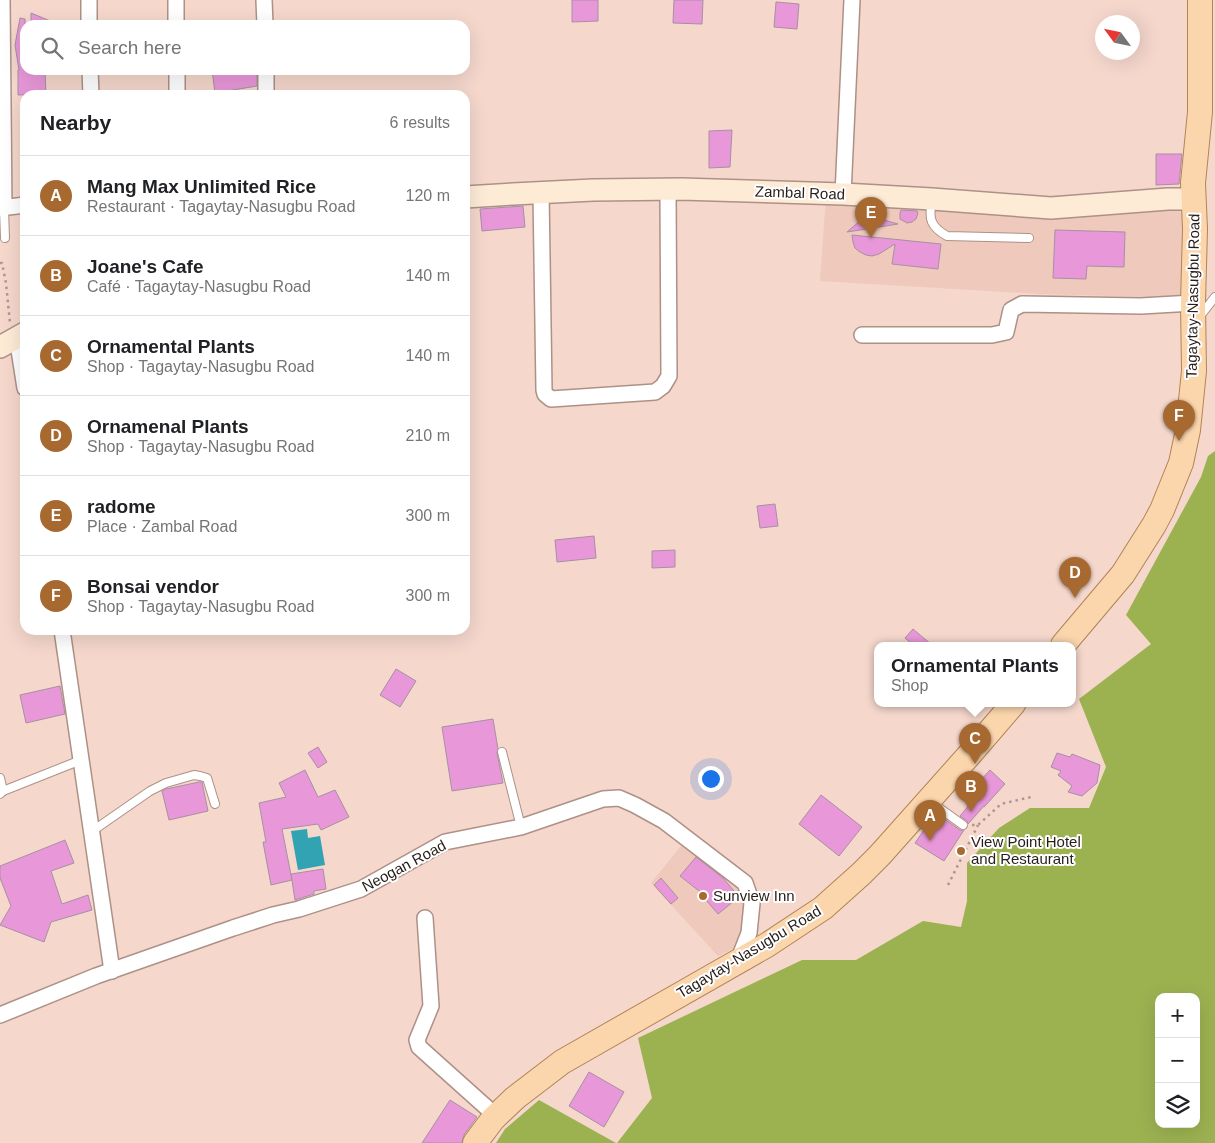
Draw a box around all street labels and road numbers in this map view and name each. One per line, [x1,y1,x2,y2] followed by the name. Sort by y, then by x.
[755,182,845,203] street label: Zambal Road
[1183,213,1202,379] street label: Tagaytay-Nasugbu Road
[359,836,449,895] street label: Neogan Road
[674,902,824,1001] street label: Tagaytay-Nasugbu Road

